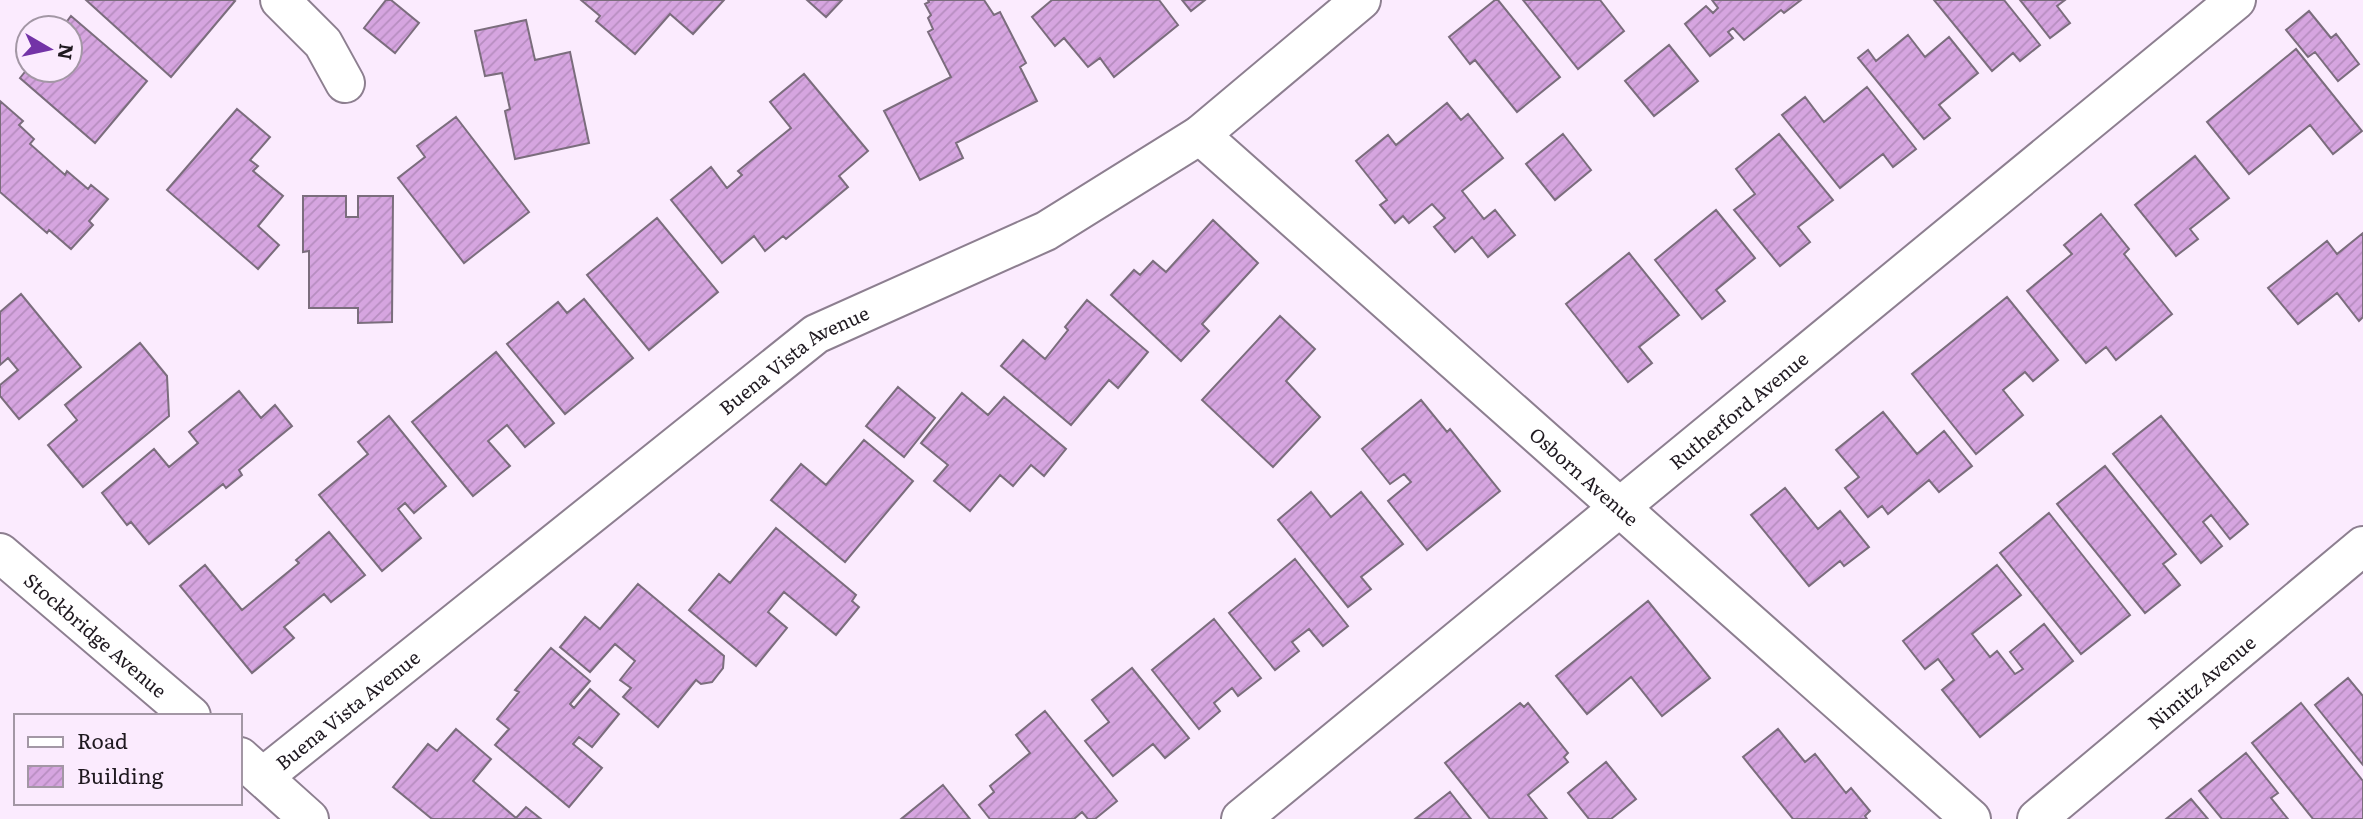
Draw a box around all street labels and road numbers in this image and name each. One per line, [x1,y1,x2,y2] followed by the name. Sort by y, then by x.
[712,298,873,421] street label: Buena Vista Avenue
[1663,344,1814,475] street label: Rutherford Avenue
[1524,420,1645,532] street label: Osborn Avenue
[18,566,173,704] street label: Stockbridge Avenue
[2141,628,2261,735] street label: Nimitz Avenue
[269,643,425,776] street label: Buena Vista Avenue

